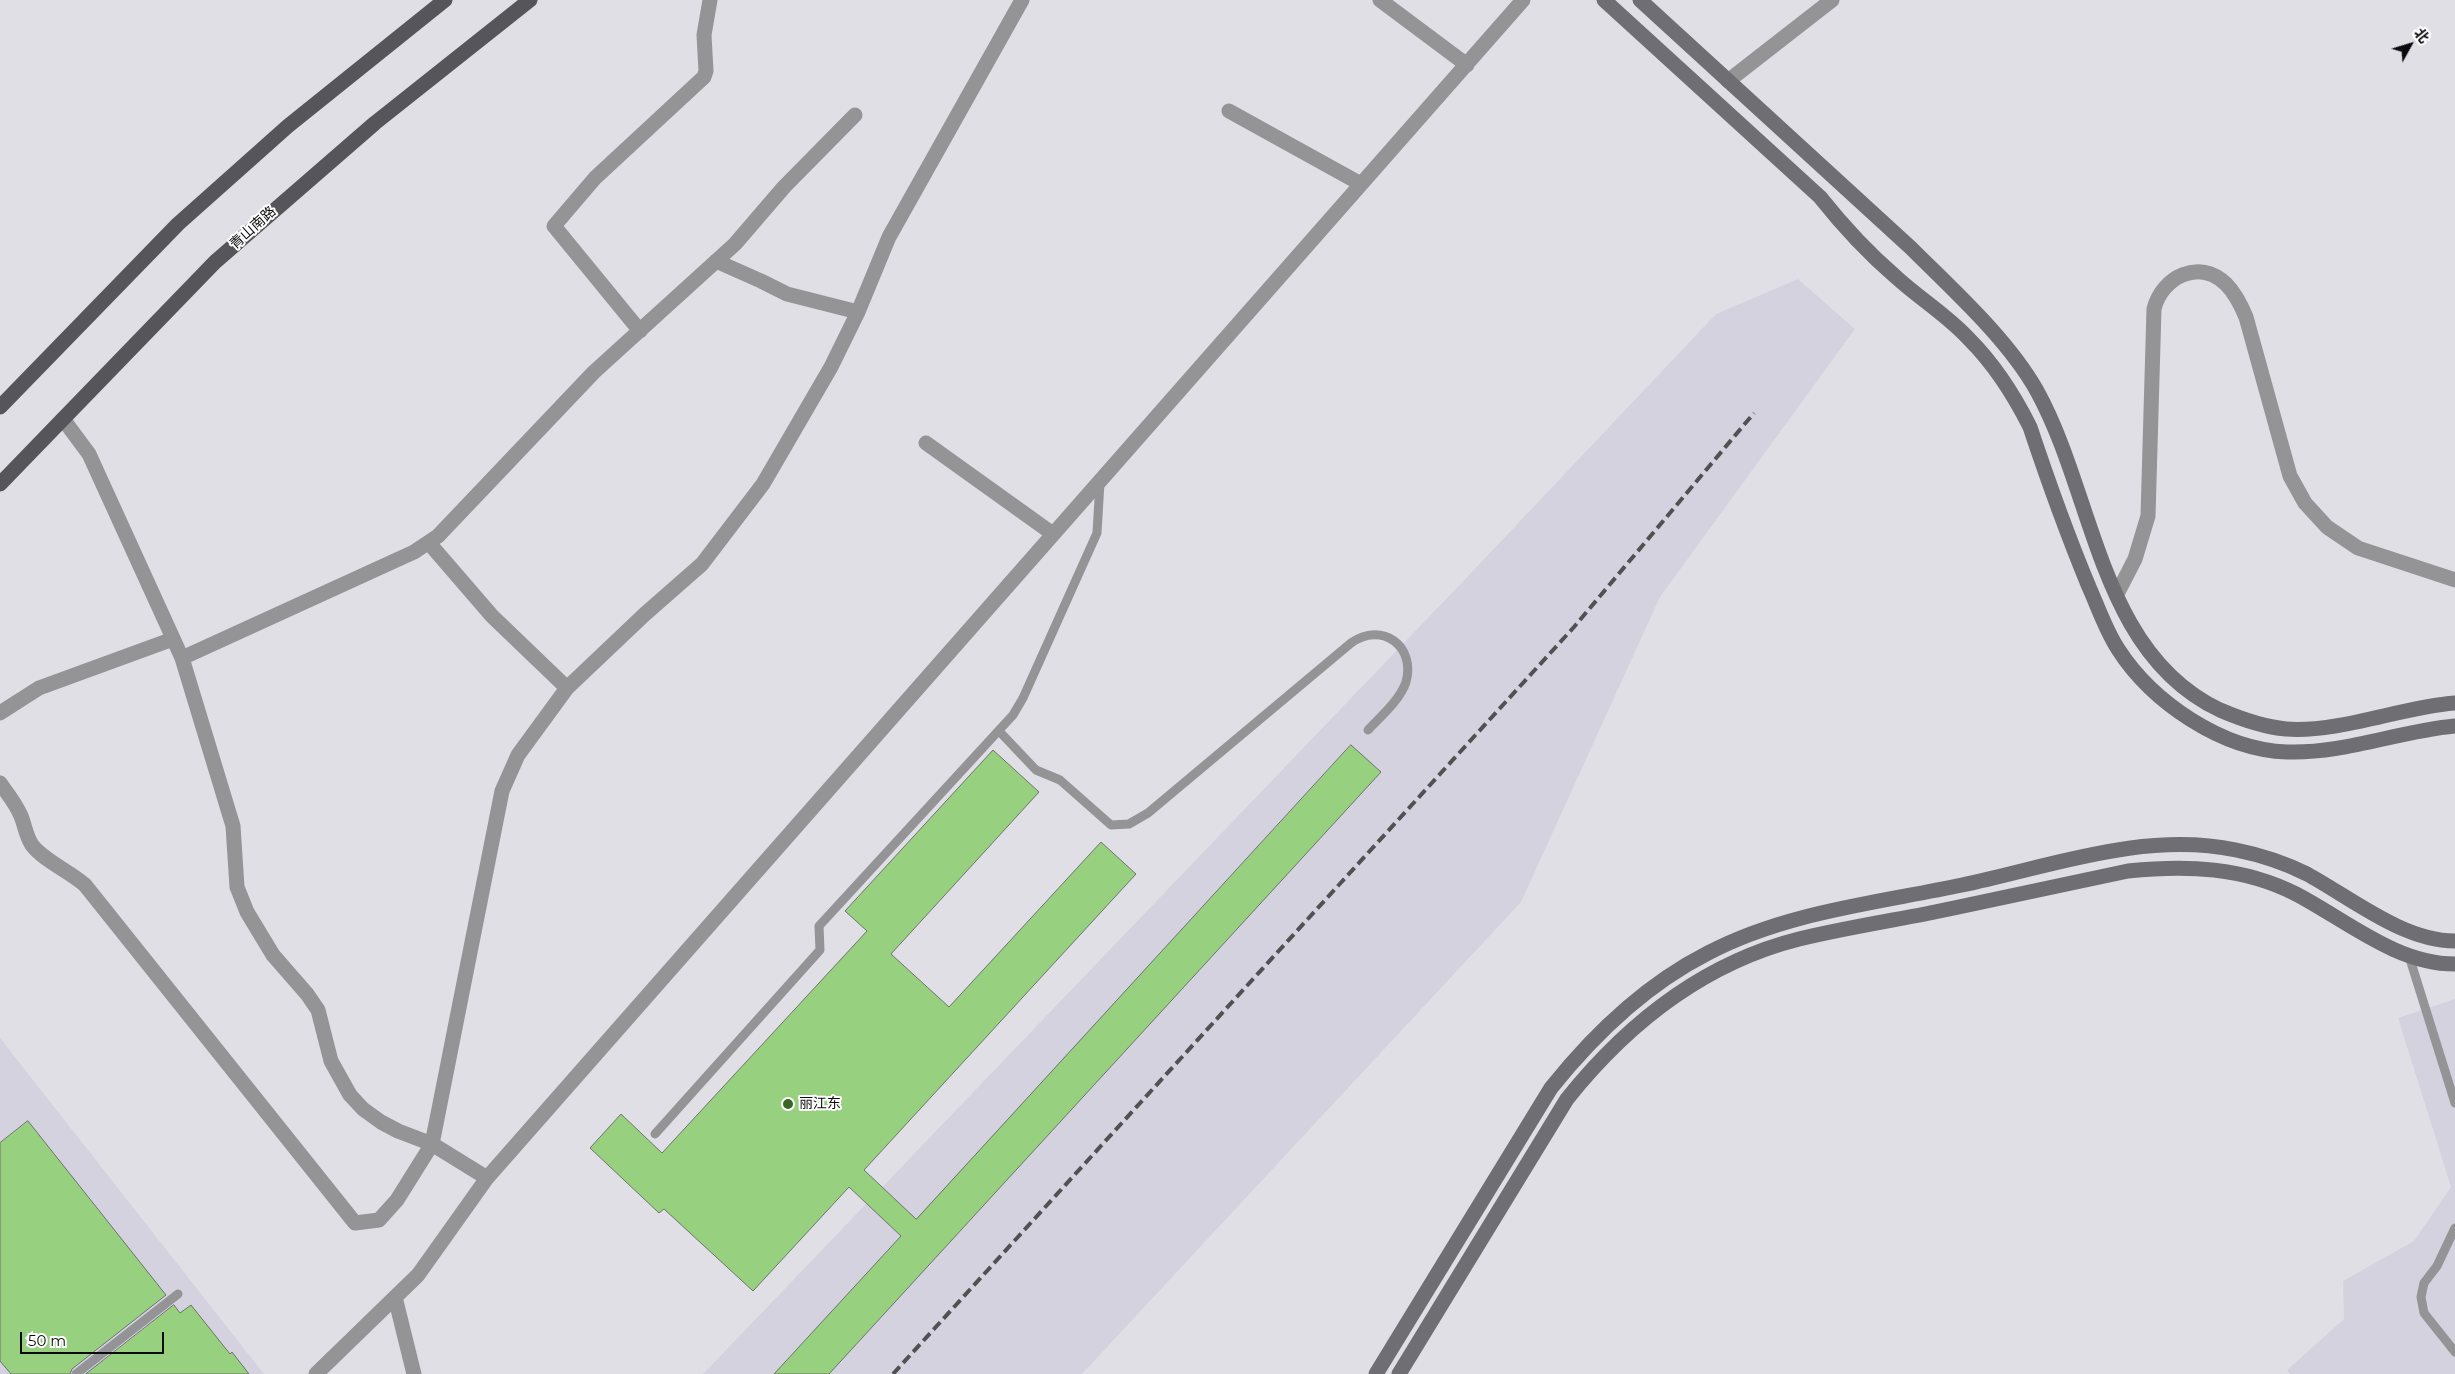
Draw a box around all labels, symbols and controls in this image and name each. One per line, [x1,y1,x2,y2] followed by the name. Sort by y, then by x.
[2385,20,2435,70] north arrow
[2410,24,2433,47] text: 北
[227,203,279,253] street label: 青山南路
[799,1096,841,1112] place label: 丽江东
[781,1097,795,1111] marker: 丽江东
[22,1322,166,1354] scale bar
[28,1331,66,1350] text: 50 m

